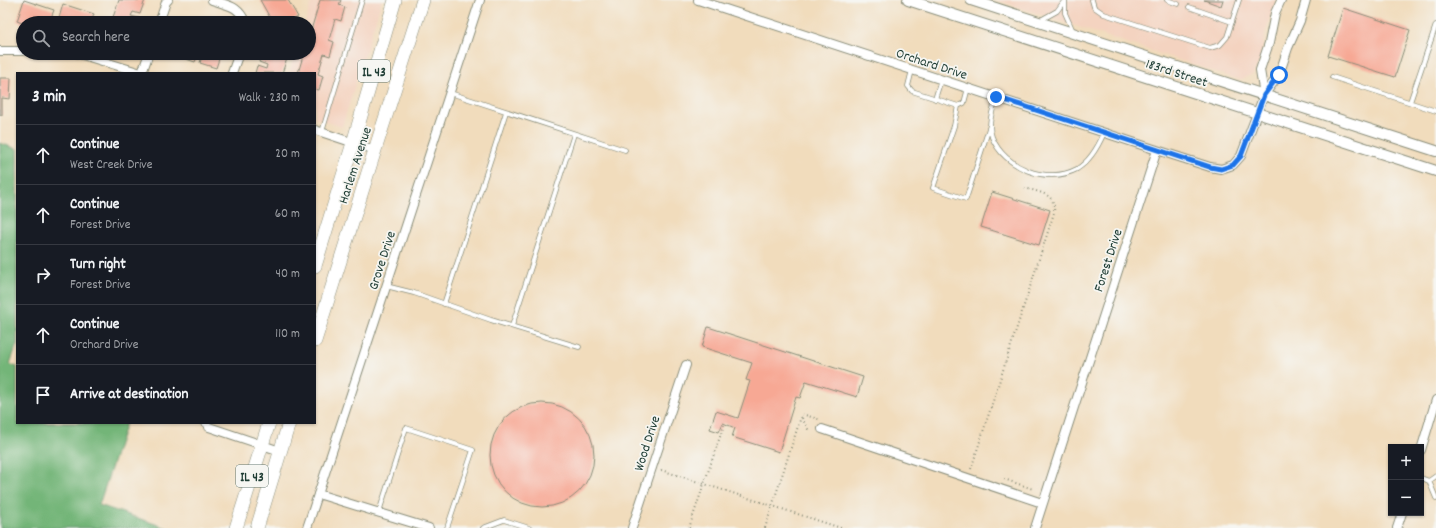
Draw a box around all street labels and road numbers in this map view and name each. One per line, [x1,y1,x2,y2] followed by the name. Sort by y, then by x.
[893,44,970,86] street label: Orchard Drive
[1143,55,1210,93] street label: 183rd Street
[358,60,390,82] road number: IL 43
[334,125,378,207] street label: Harlem Avenue
[1089,227,1128,295] street label: Forest Drive
[364,229,402,293] street label: Grove Drive
[630,413,666,474] street label: Wood Drive
[236,465,268,487] road number: IL 43

